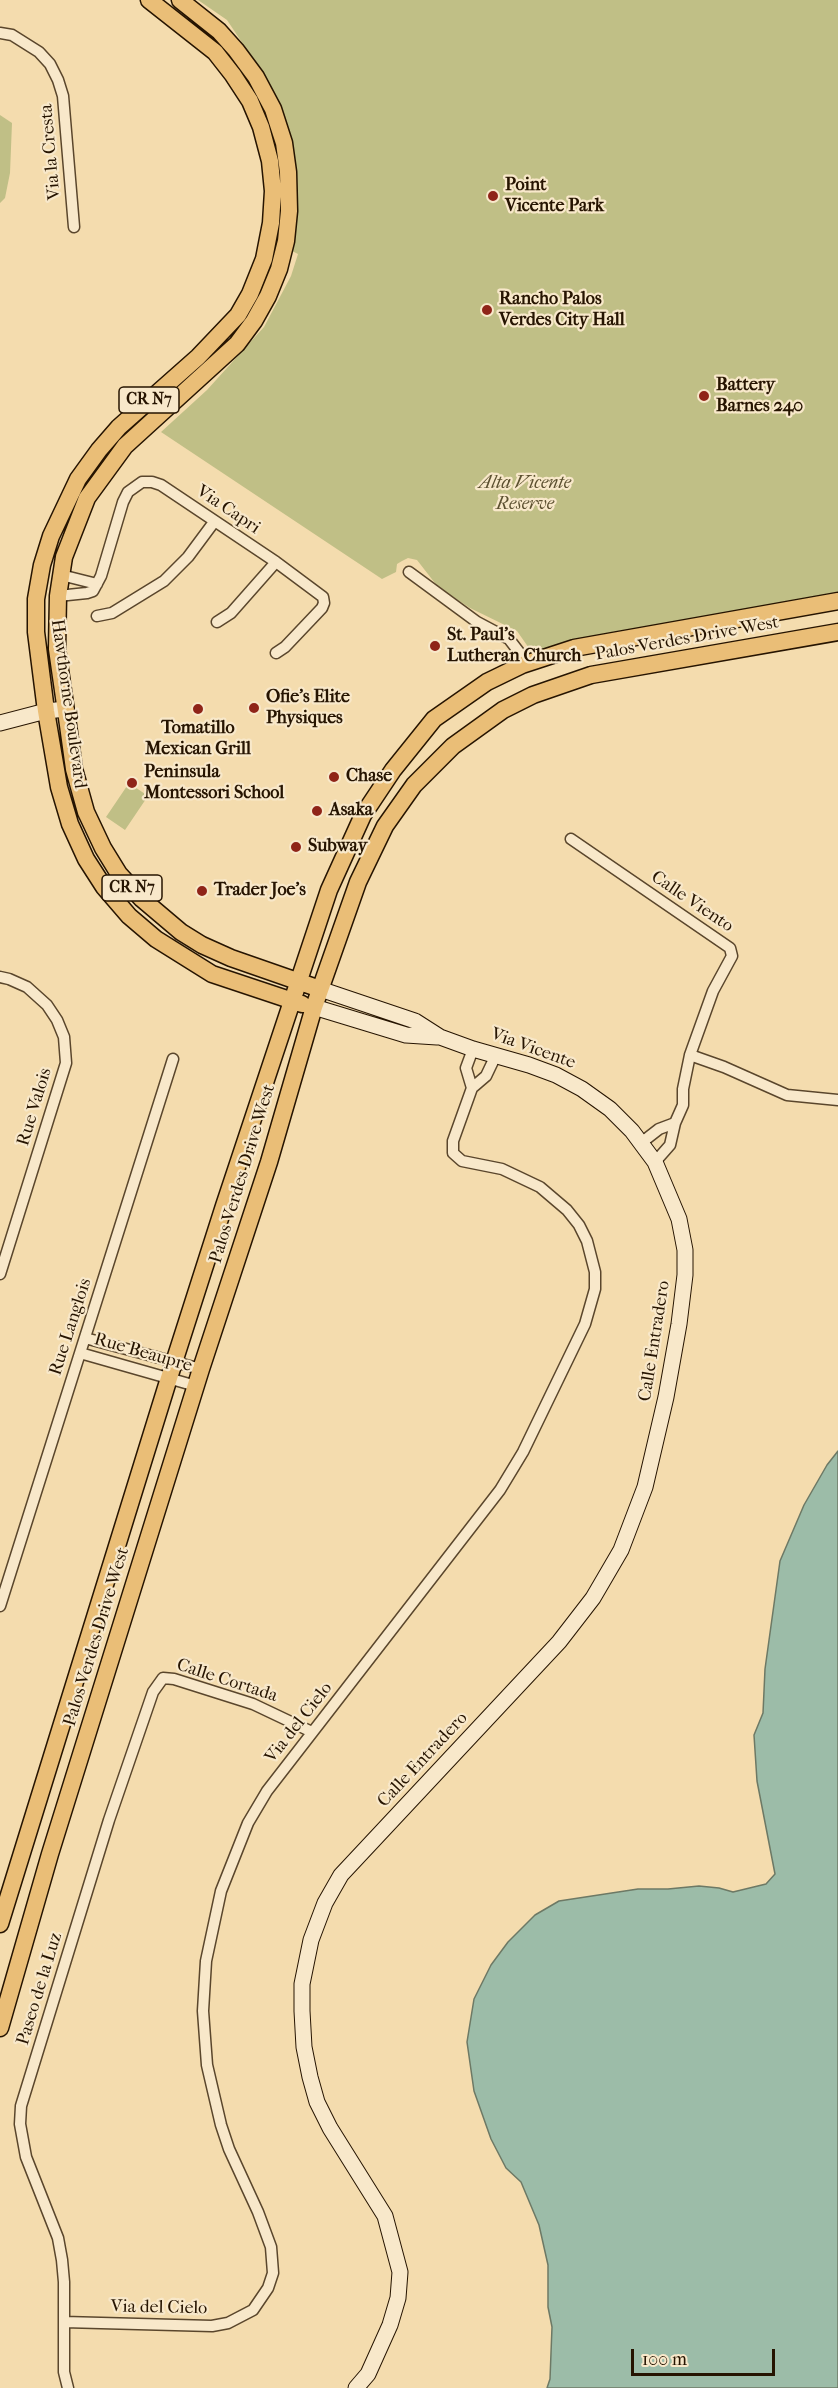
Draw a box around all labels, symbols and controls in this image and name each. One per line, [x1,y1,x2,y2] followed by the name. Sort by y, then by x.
[36,103,66,201] street label: Via la Cresta
[505,175,604,218] place label: Point Vicente Park
[486,189,500,203] marker: Point Vicente Park
[499,289,625,332] place label: Rancho Palos Verdes City Hall
[480,303,494,317] marker: Rancho Palos Verdes City Hall
[716,375,803,418] place label: Battery Barnes 240
[119,387,179,413] road number: CR N7
[697,389,711,403] marker: Battery Barnes 240
[479,473,571,516] park label: Alta Vicente Reserve
[192,481,264,539] street label: Via Capri
[594,612,780,666] street label: Palos Verdes Drive West
[45,618,91,790] street label: Hawthorne Boulevard
[447,625,581,668] place label: St. Paul's Lutheran Church
[428,639,442,653] marker: St. Paul's Lutheran Church
[266,687,350,730] place label: Ofie's Elite Physiques
[247,701,261,715] marker: Ofie's Elite Physiques
[191,702,205,716] marker: Tomatillo Mexican Grill
[145,718,251,760] place label: Tomatillo Mexican Grill
[144,762,284,804] place label: Peninsula Montessori School
[346,766,392,788] place label: Chase
[327,770,341,784] marker: Chase
[125,776,139,790] marker: Peninsula Montessori School
[329,800,373,822] place label: Asaka
[310,804,324,818] marker: Asaka
[308,836,367,858] place label: Subway
[289,840,303,854] marker: Subway
[647,867,737,937] street label: Calle Viento
[102,875,162,901] road number: CR N7
[214,880,306,902] place label: Trader Joe's
[195,884,209,898] marker: Trader Joe's
[488,1024,578,1074] street label: Via Vicente
[13,1065,57,1149] street label: Rue Valois
[205,1082,281,1266] street label: Palos Verdes Drive West
[45,1276,97,1378] street label: Rue Langlois
[635,1279,675,1403] street label: Calle Entradero
[92,1329,194,1377] street label: Rue Beaupre
[59,1545,135,1729] street label: Palos Verdes Drive West
[174,1655,280,1707] street label: Calle Cortada
[261,1678,337,1768] street label: Via del Cielo
[373,1708,473,1812] street label: Calle Entradero
[13,1930,67,2048] street label: Paseo de la Luz
[111,2296,207,2320] street label: Via del Cielo
[634,2337,778,2375] scale bar
[642,2349,687,2370] text: 100 m

